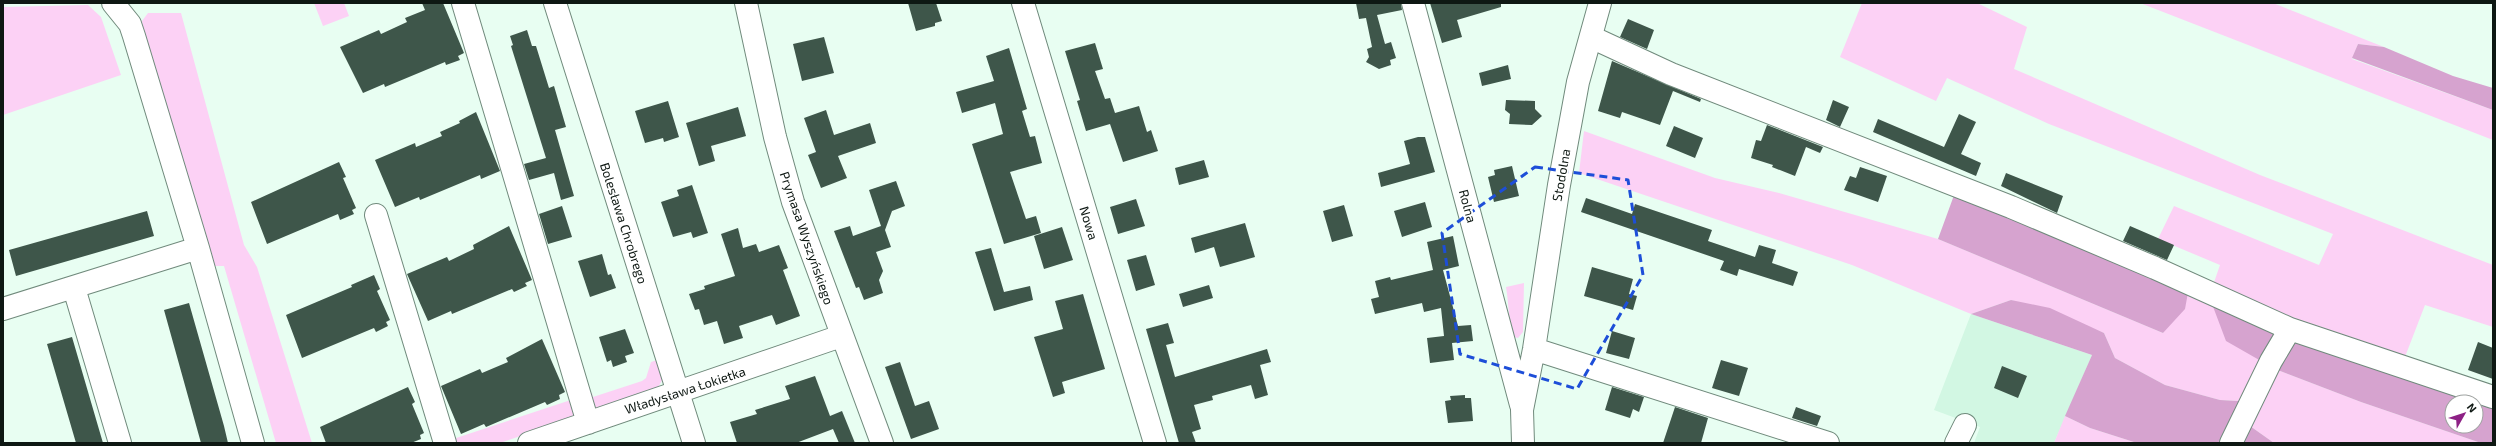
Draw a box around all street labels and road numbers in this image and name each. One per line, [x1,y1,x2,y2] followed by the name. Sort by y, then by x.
[1549,148,1573,202] street label: Stodolna
[597,160,651,286] street label: Bolesława Chrobrego
[777,169,837,307] street label: Prymasa Wyszyńskiego
[1456,188,1480,224] street label: Rolna
[1076,204,1102,242] street label: Nowa
[622,363,748,417] street label: Władysława Łokietka

